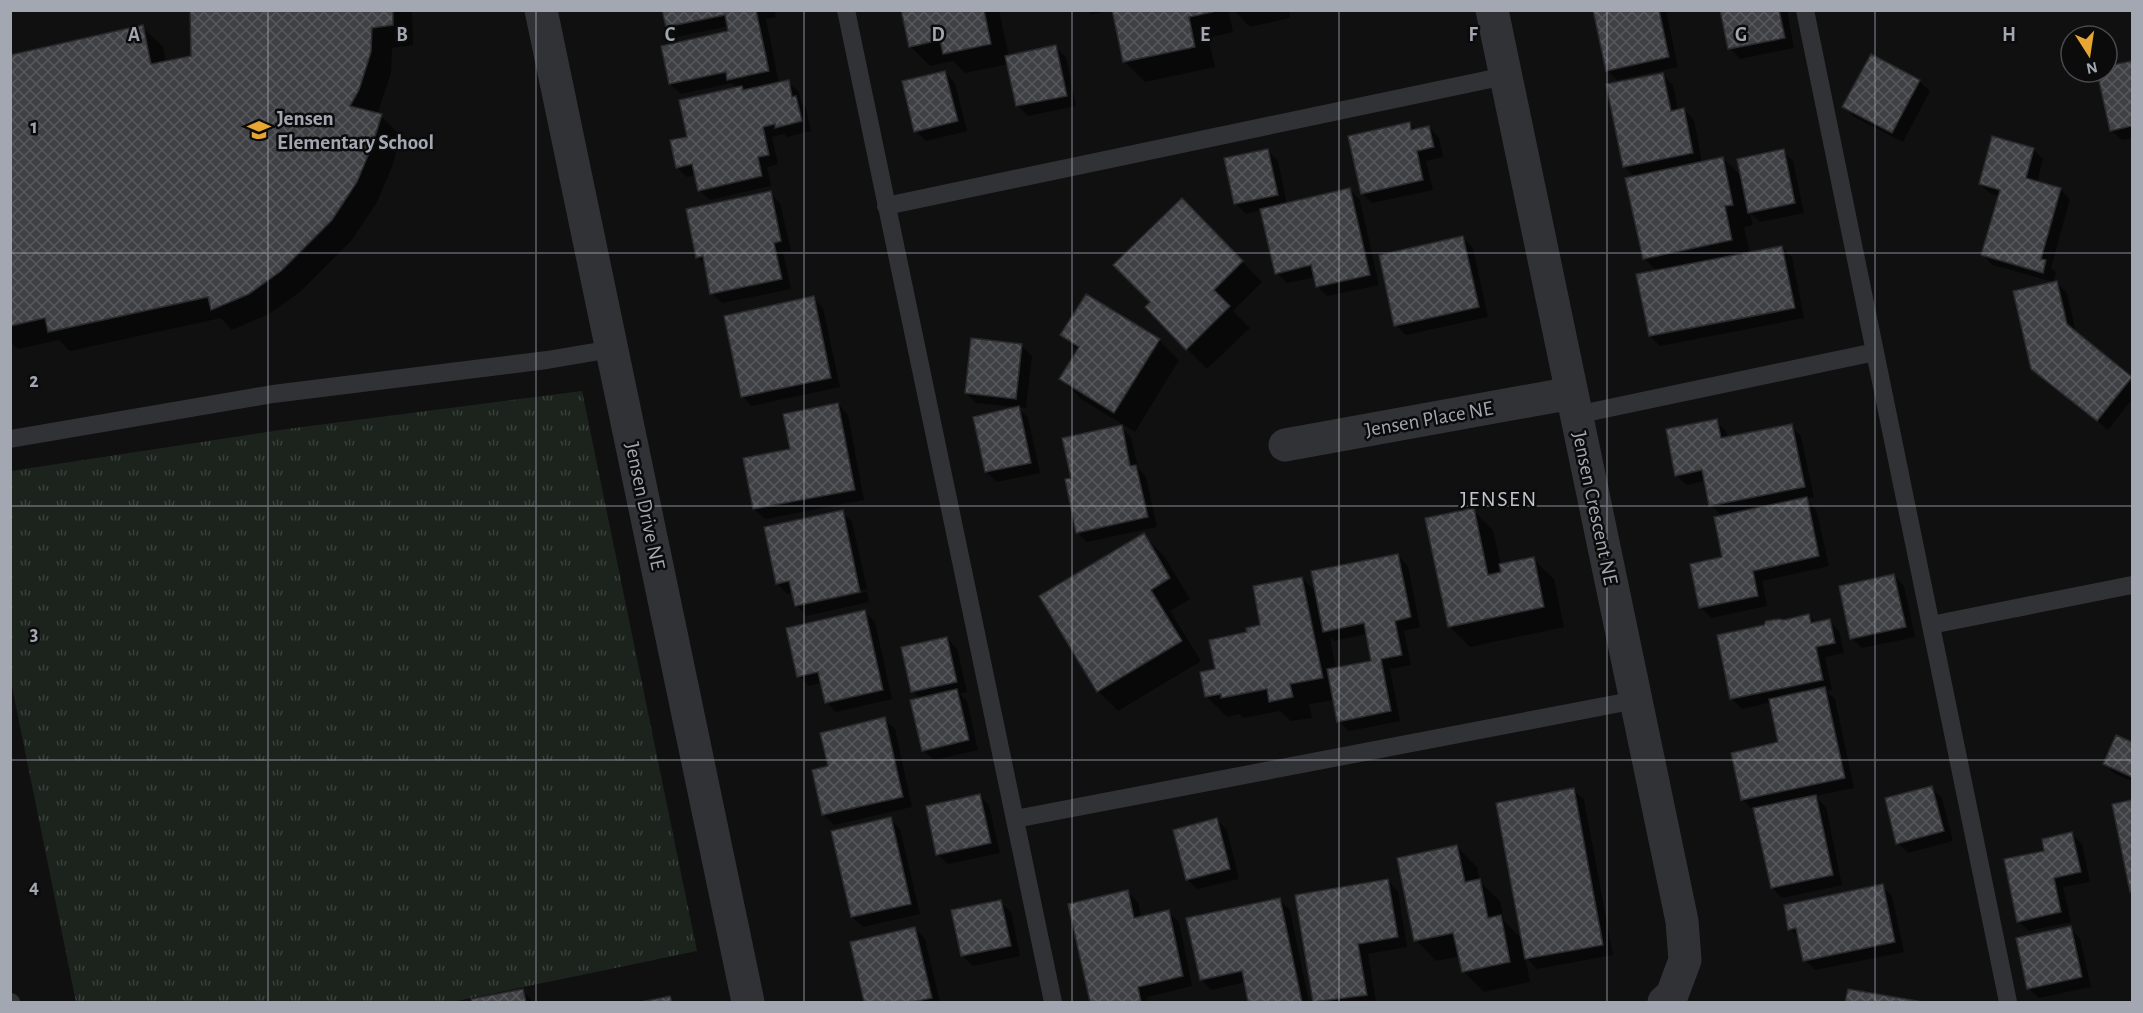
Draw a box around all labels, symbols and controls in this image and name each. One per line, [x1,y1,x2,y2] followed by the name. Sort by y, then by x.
[2059,24,2119,84] north arrow
[128,25,140,45] text: A
[396,25,408,45] text: B
[665,25,676,45] text: C
[931,25,945,45] text: D
[1200,25,1210,45] text: E
[1468,25,1478,45] text: F
[1735,25,1747,45] text: G
[2002,25,2016,45] text: H
[2085,59,2099,77] text: N
[277,108,434,153] place label: Jensen Elementary School
[30,117,38,137] text: 1
[246,117,272,143] school or university icon: Jensen Elementary School
[29,371,39,391] text: 2
[1363,397,1495,441] street label: Jensen Place NE
[1568,429,1622,587] street label: Jensen Crescent NE
[621,440,669,572] street label: Jensen Drive NE
[1460,488,1538,510] district label: JENSEN
[30,624,38,644] text: 3
[29,877,39,897] text: 4

